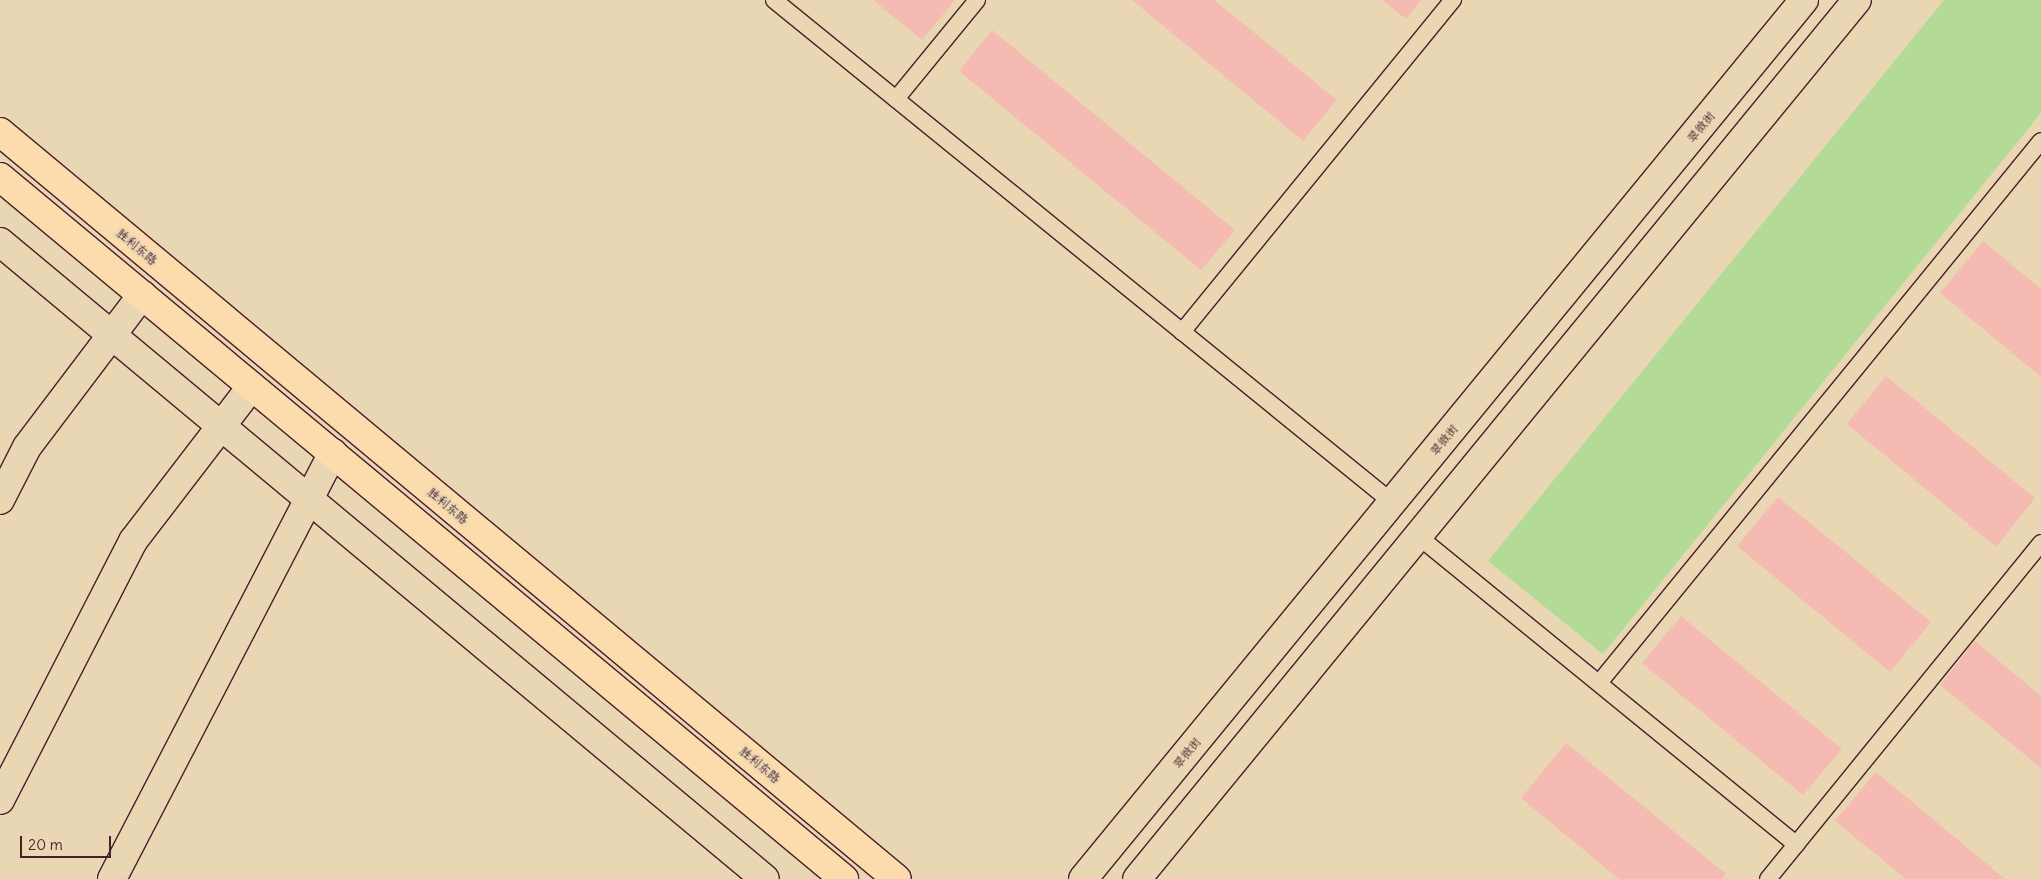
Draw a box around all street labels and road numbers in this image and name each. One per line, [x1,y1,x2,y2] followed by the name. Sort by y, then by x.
[1684,108,1718,146] street label: 翠微街
[114,226,160,268] street label: 胜利东路
[1427,421,1461,459] street label: 翠微街
[425,485,471,527] street label: 胜利东路
[1170,734,1204,772] street label: 翠微街
[737,744,783,786] street label: 胜利东路

